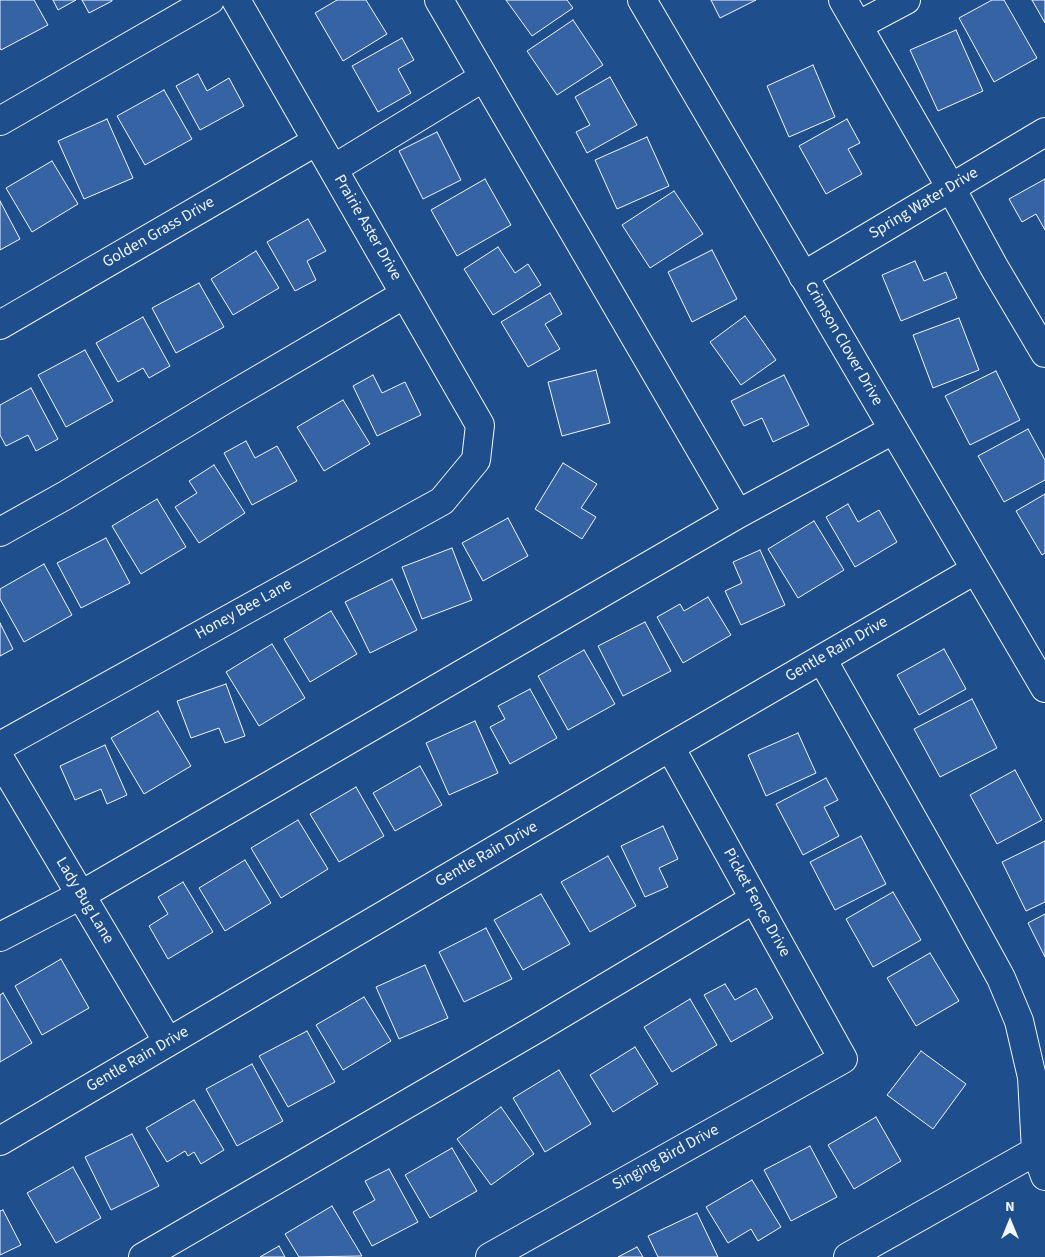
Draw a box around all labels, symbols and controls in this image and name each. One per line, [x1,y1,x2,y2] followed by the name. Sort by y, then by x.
[866,164,982,244] street label: Spring Water Drive
[329,172,405,284] street label: Prairie Aster Drive
[100,193,218,273] street label: Golden Grass Drive
[800,279,886,409] street label: Crimson Clover Drive
[192,576,296,644] street label: Honey Bee Lane
[782,613,892,687] street label: Gentle Rain Drive
[432,818,542,892] street label: Gentle Rain Drive
[718,845,794,961] street label: Picket Fence Drive
[51,854,117,948] street label: Lady Bug Lane
[83,1023,193,1097] street label: Gentle Rain Drive
[609,1121,723,1195] street label: Singing Bird Drive
[985,1197,1035,1247] north arrow
[1005,1197,1015,1217] text: N

